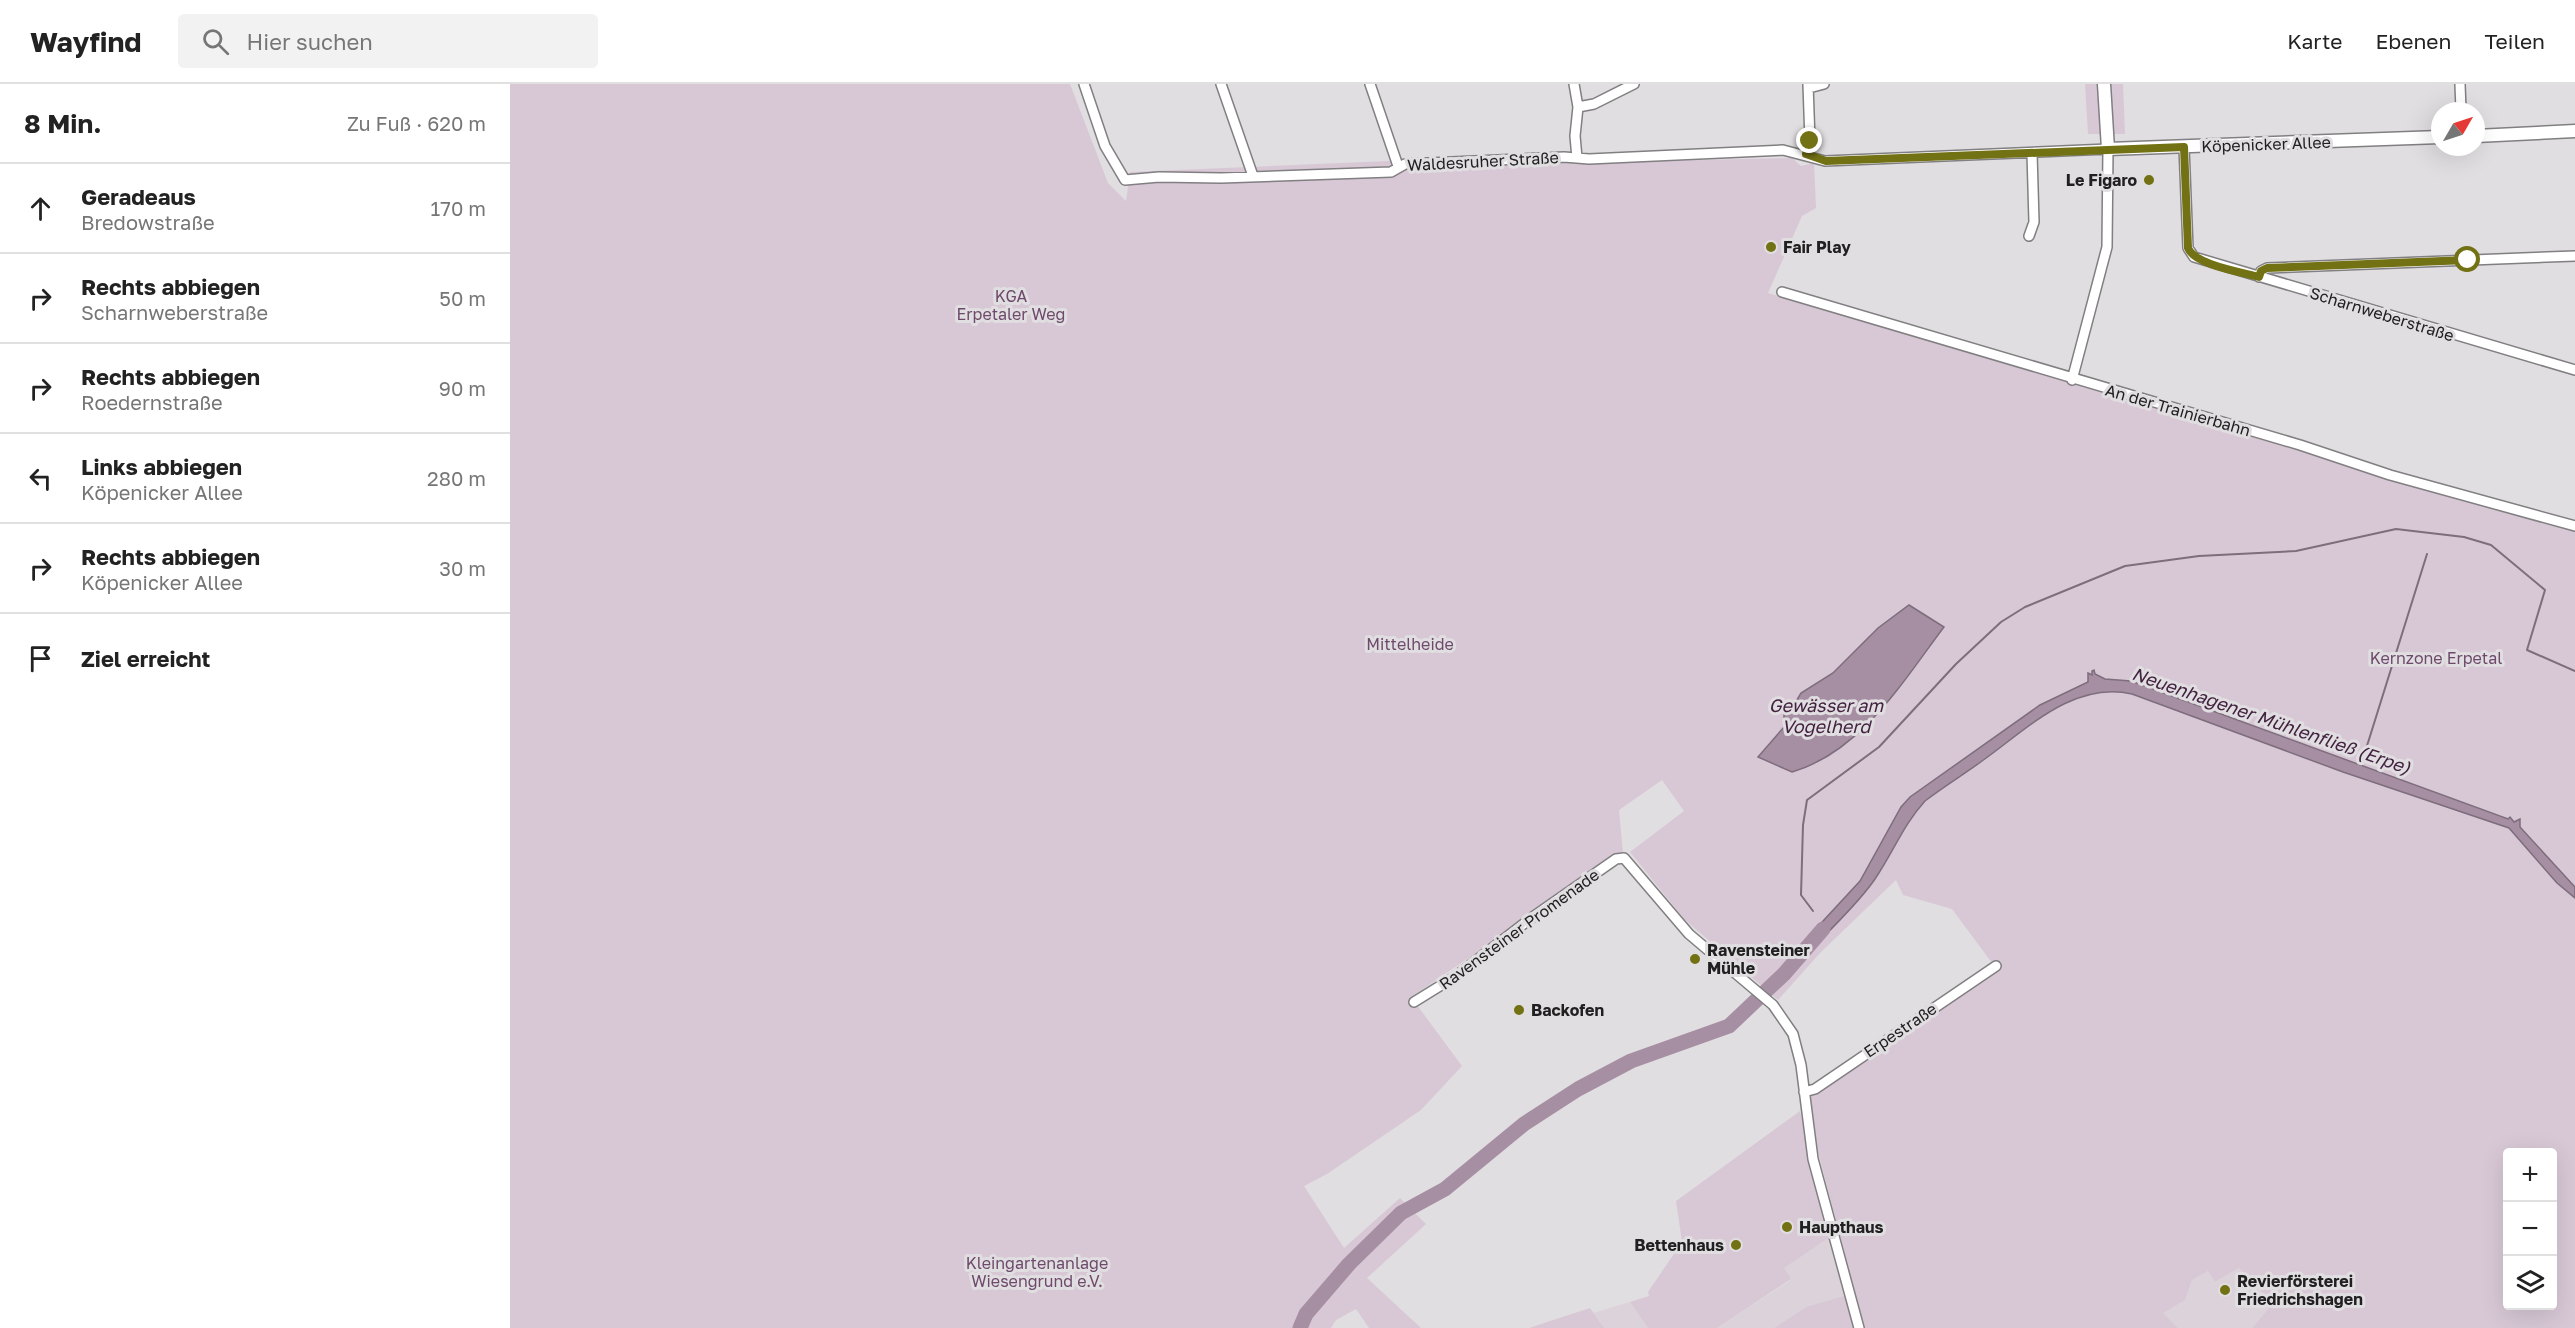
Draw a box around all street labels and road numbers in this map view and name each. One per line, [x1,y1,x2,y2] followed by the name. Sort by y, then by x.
[2201,132,2331,156] street label: Köpenicker Allee
[1407,147,1559,175] street label: Waldesruher Straße
[2307,283,2457,345] street label: Scharnweberstraße
[2103,380,2253,440] street label: An der Trainierbahn
[1435,864,1603,994] street label: Ravensteiner Promenade
[1860,998,1940,1062] street label: Erpestraße

